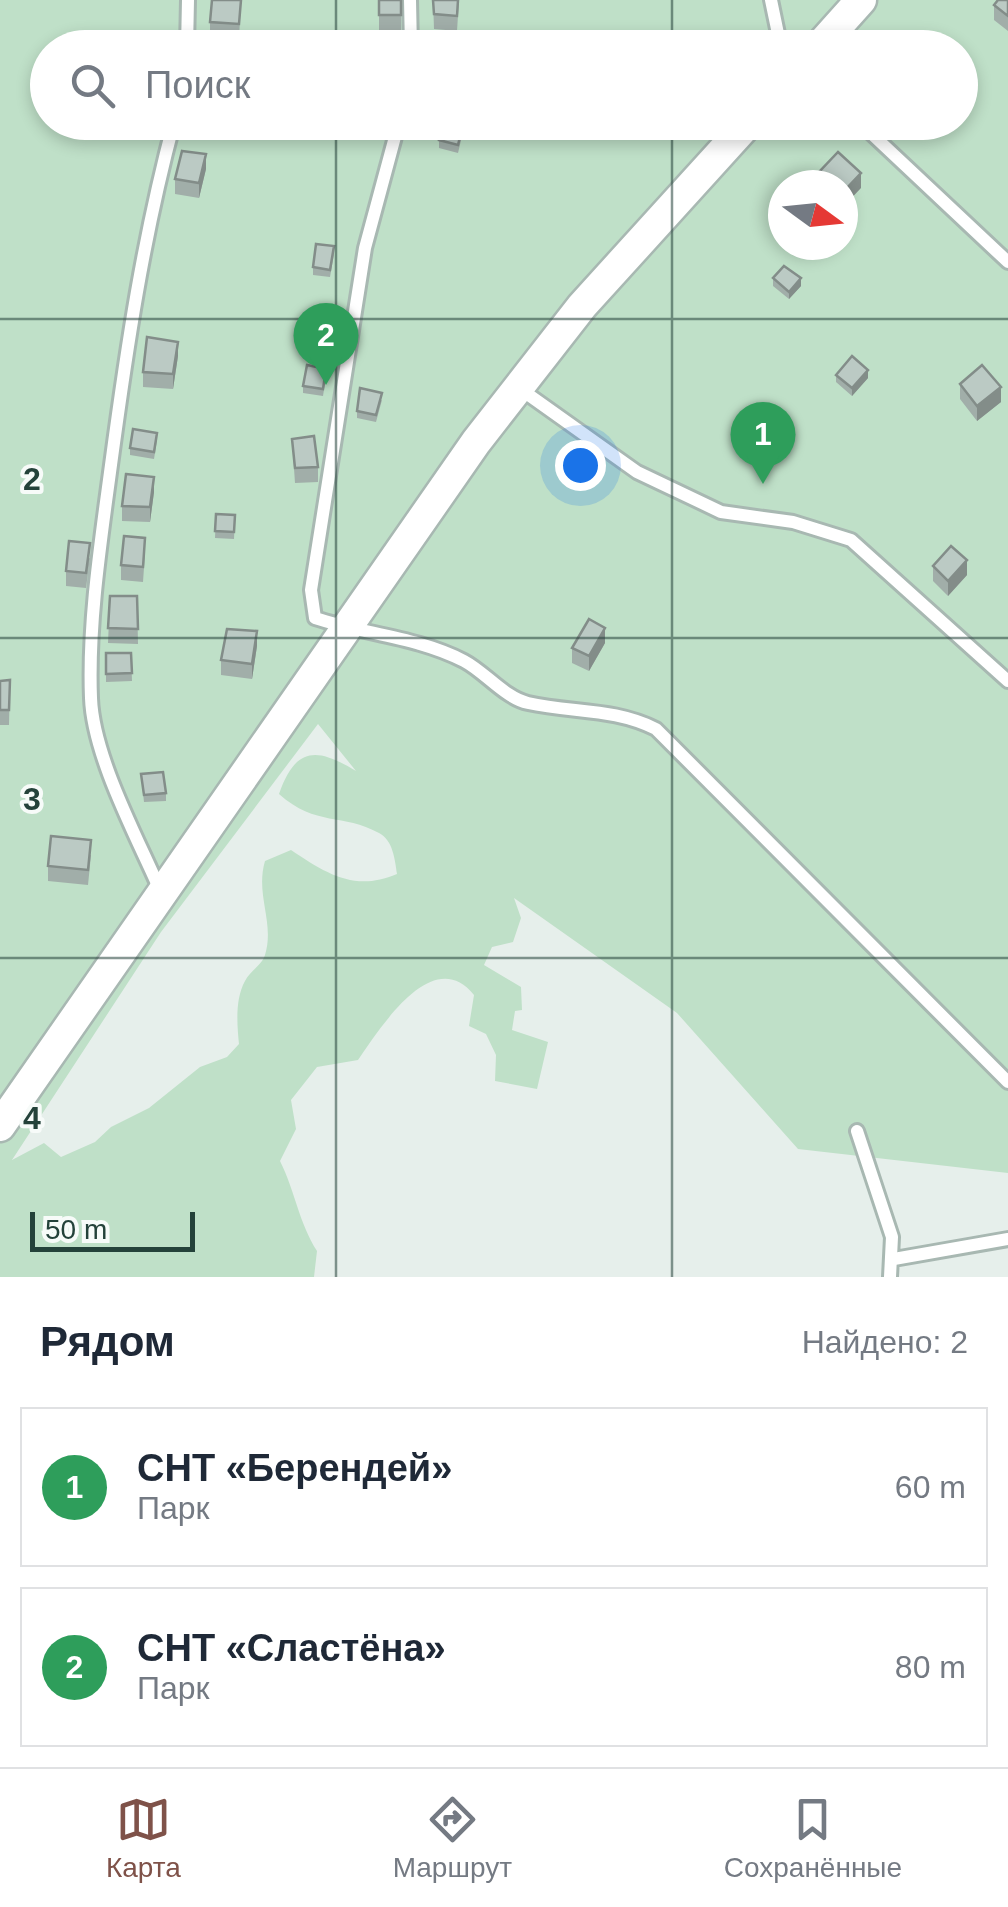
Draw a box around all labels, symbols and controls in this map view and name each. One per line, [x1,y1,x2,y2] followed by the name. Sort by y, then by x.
[30,30,978,140] search box
[65,58,120,113] icon: search
[145,64,250,106] text: Поиск
[768,170,858,260] north arrow
[294,302,358,385] pin: 2
[730,402,796,484] pin: 1
[555,440,606,491] your location
[23,461,41,497] text: 2
[23,781,41,817] text: 3
[23,1100,41,1136] text: 4
[30,1207,195,1252] scale bar
[45,1214,107,1245] text: 50 m
[40,1318,175,1365] text: Рядом
[802,1324,968,1360] text: Найдено: 2
[137,1447,452,1489] text: СНТ «Берендей»
[66,1469,83,1505] text: 1
[895,1469,966,1505] text: 60 m
[137,1490,210,1526] text: Парк
[137,1627,446,1669] text: СНТ «Сластёна»
[66,1649,83,1685] text: 2
[895,1649,966,1685] text: 80 m
[137,1670,210,1706] text: Парк
[106,1792,181,1884] tab: Карта
[393,1792,512,1884] tab: Маршрут
[724,1792,902,1884] tab: Сохранённые

